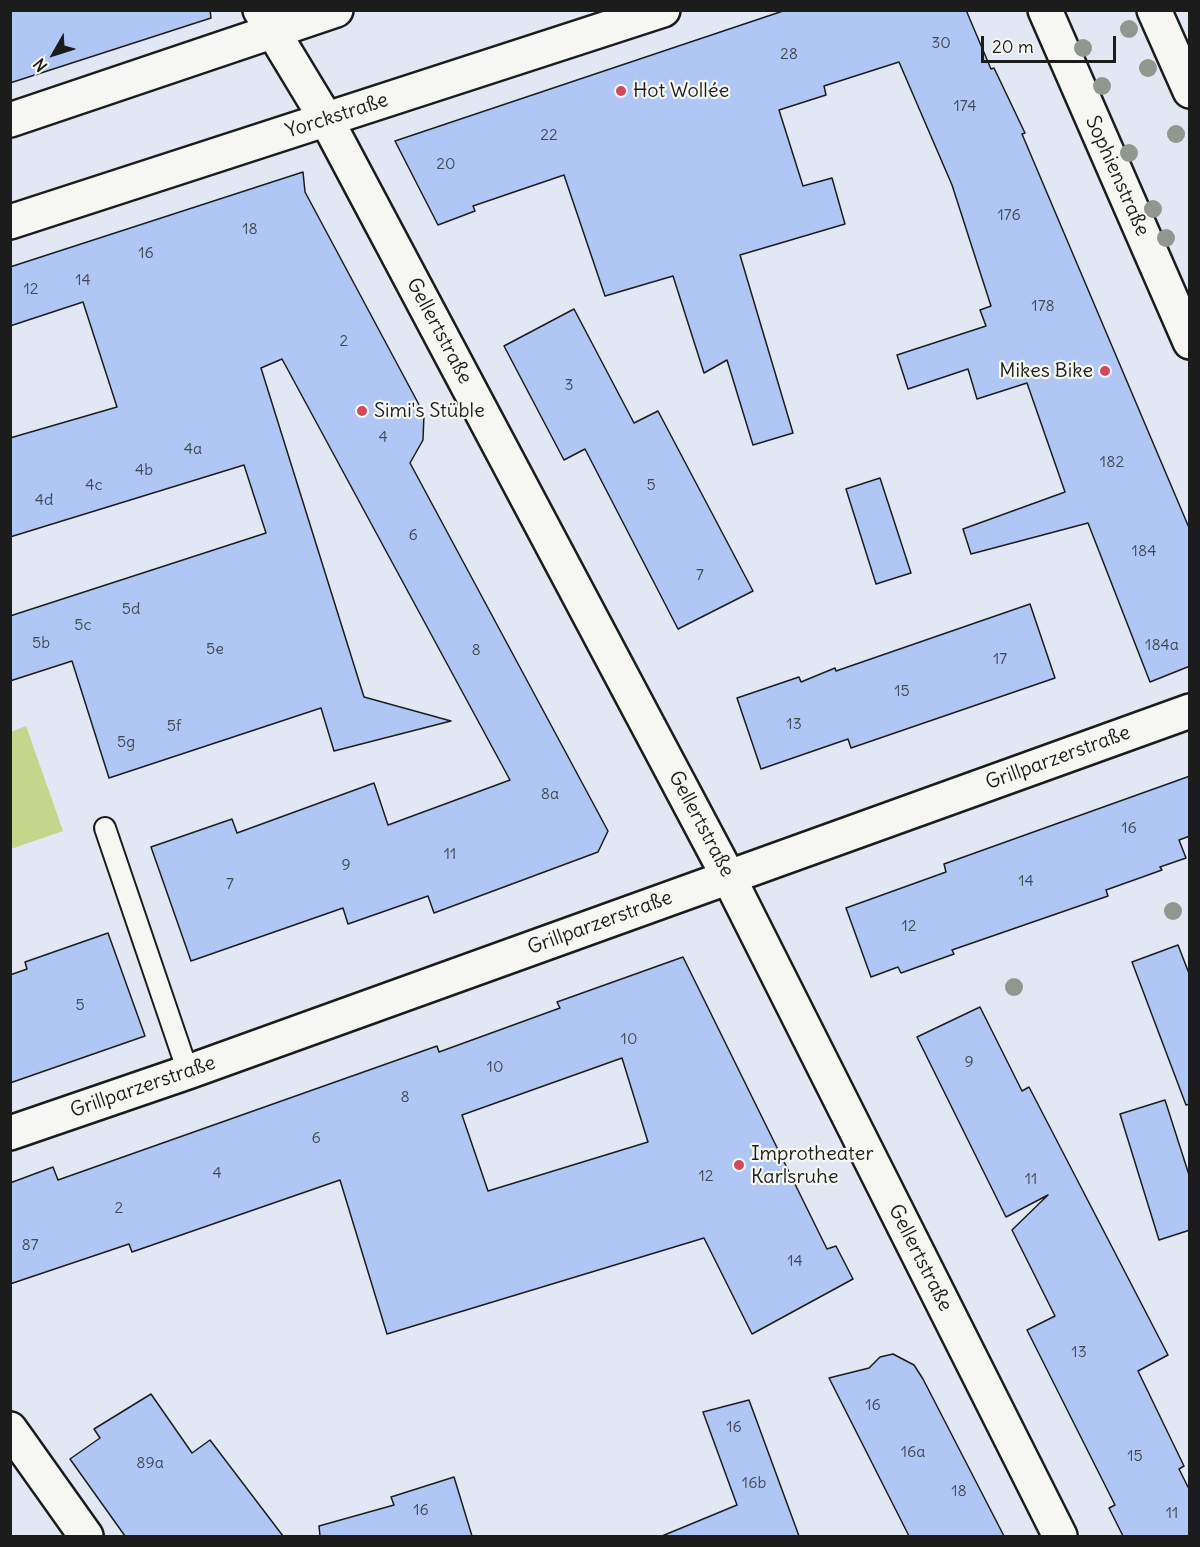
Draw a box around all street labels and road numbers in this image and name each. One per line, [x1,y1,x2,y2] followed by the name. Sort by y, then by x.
[283,88,391,144] street label: Yorckstraße
[1080,112,1154,240] street label: Sophienstraße
[401,274,477,388] street label: Gellertstraße
[982,721,1134,795] street label: Grillparzerstraße
[663,767,739,881] street label: Gellertstraße
[524,886,676,960] street label: Grillparzerstraße
[67,1051,219,1123] street label: Grillparzerstraße
[883,1201,957,1315] street label: Gellertstraße

